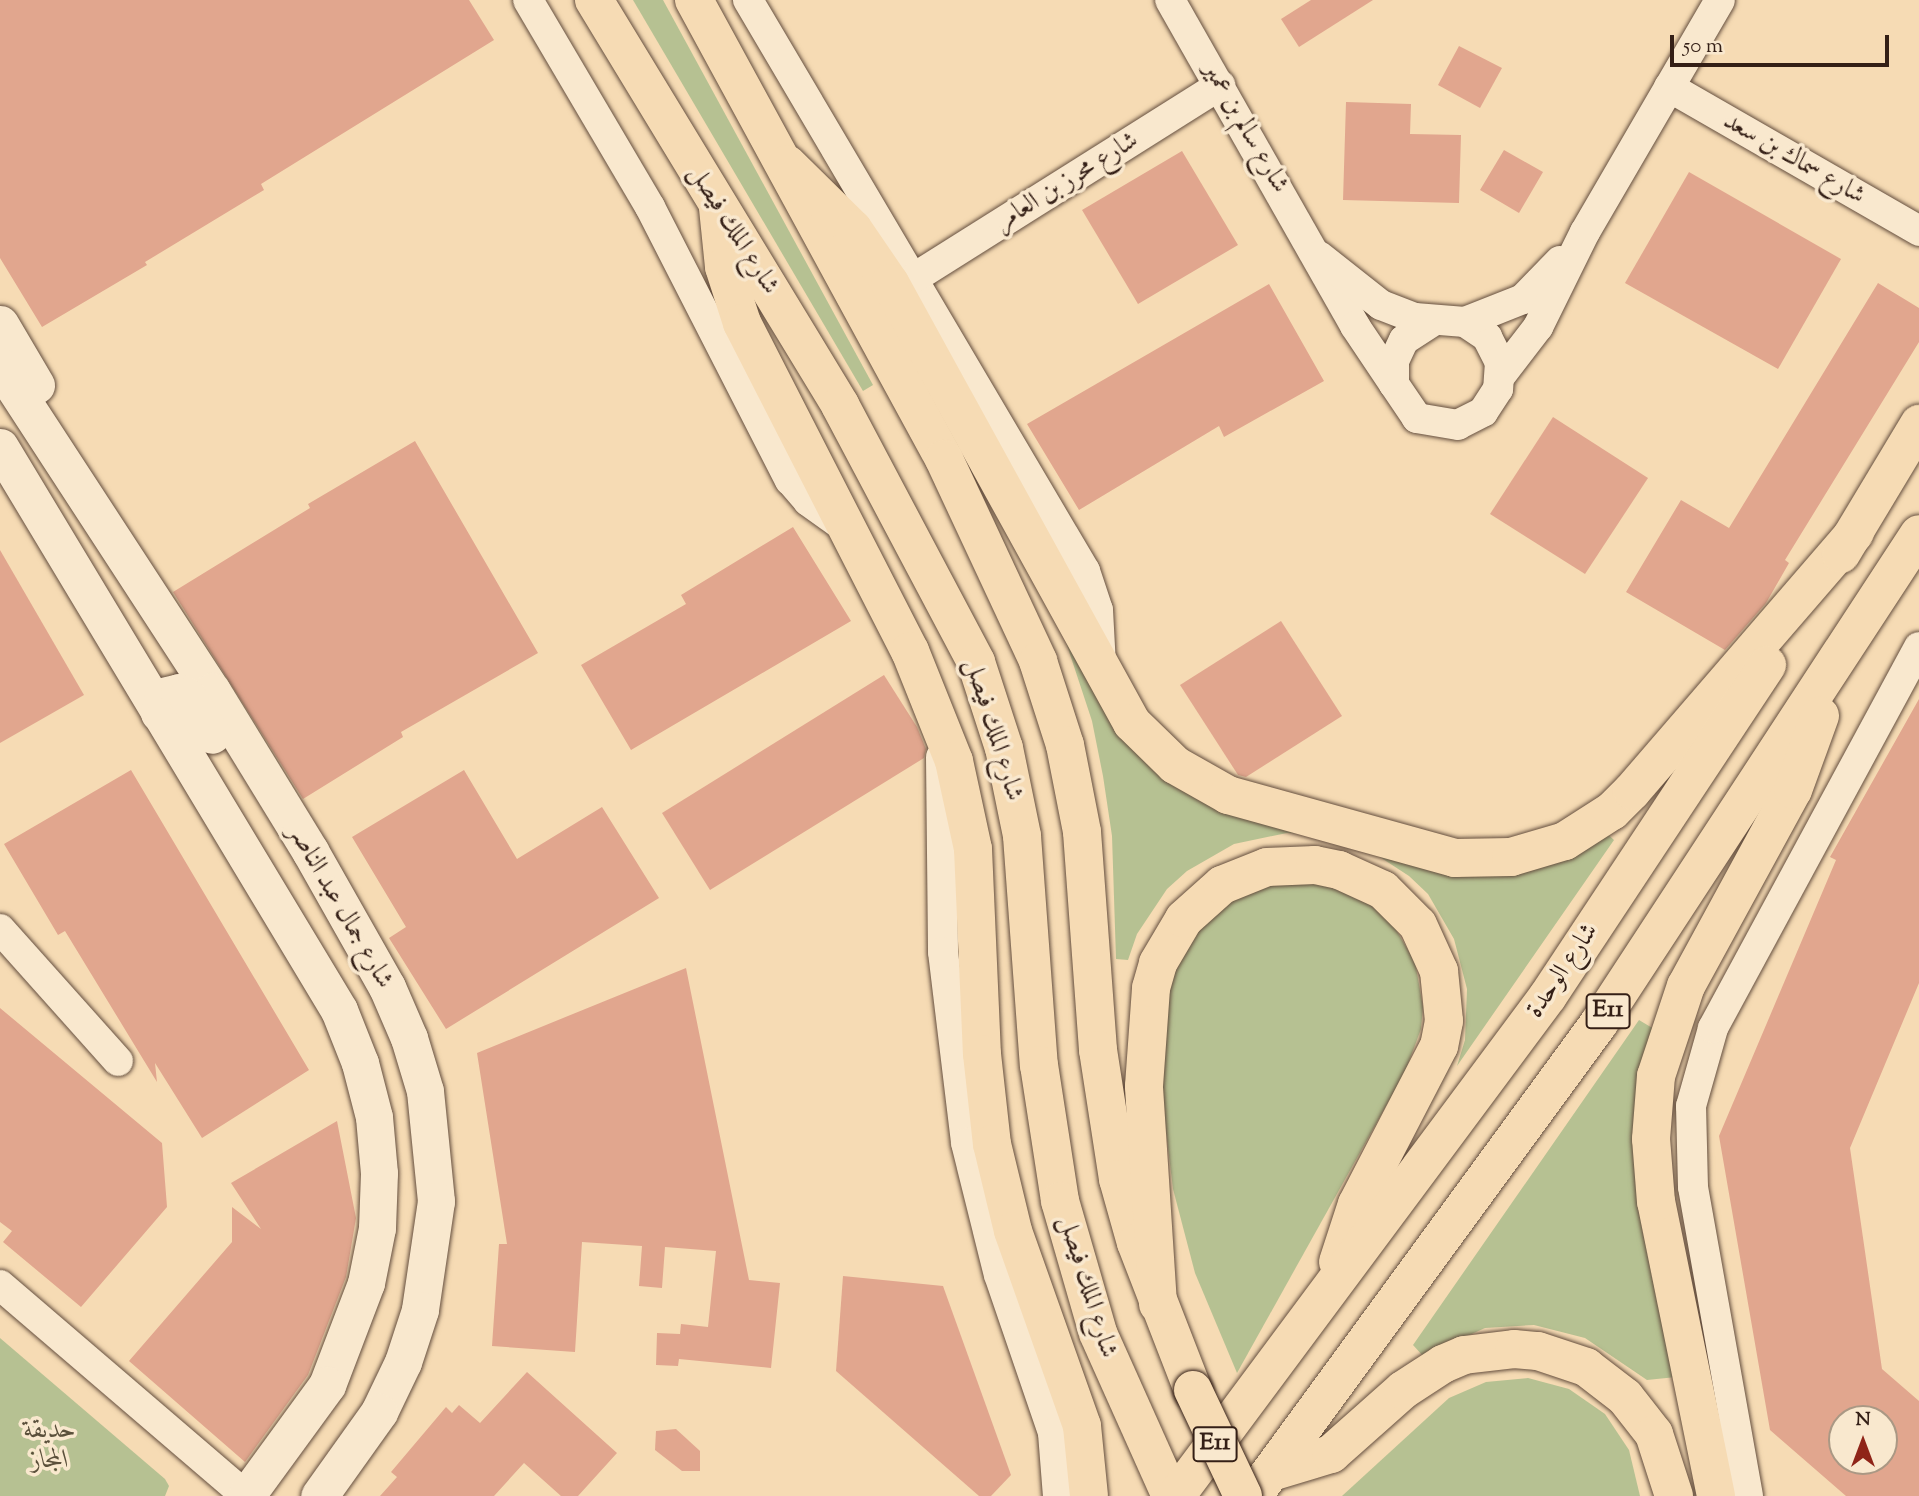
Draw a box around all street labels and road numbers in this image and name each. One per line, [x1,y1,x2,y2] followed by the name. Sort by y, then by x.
[1195,57,1295,199] street label: شارع سالم بن عمير
[1717,106,1871,212] street label: شارع سماك بن سعد
[990,126,1144,238] street label: شارع محرز بن العامر
[681,159,785,301] street label: شارع الملك فيصل
[957,655,1029,805] street label: شارع الملك فيصل
[280,819,400,995] street label: شارع جمال عبد الناصر
[1520,918,1606,1024] street label: شارع الوحدة
[1585,990,1631,1031] road number: E11
[1051,1212,1123,1362] street label: شارع الملك فيصل
[1192,1424,1238,1464] road number: E11

